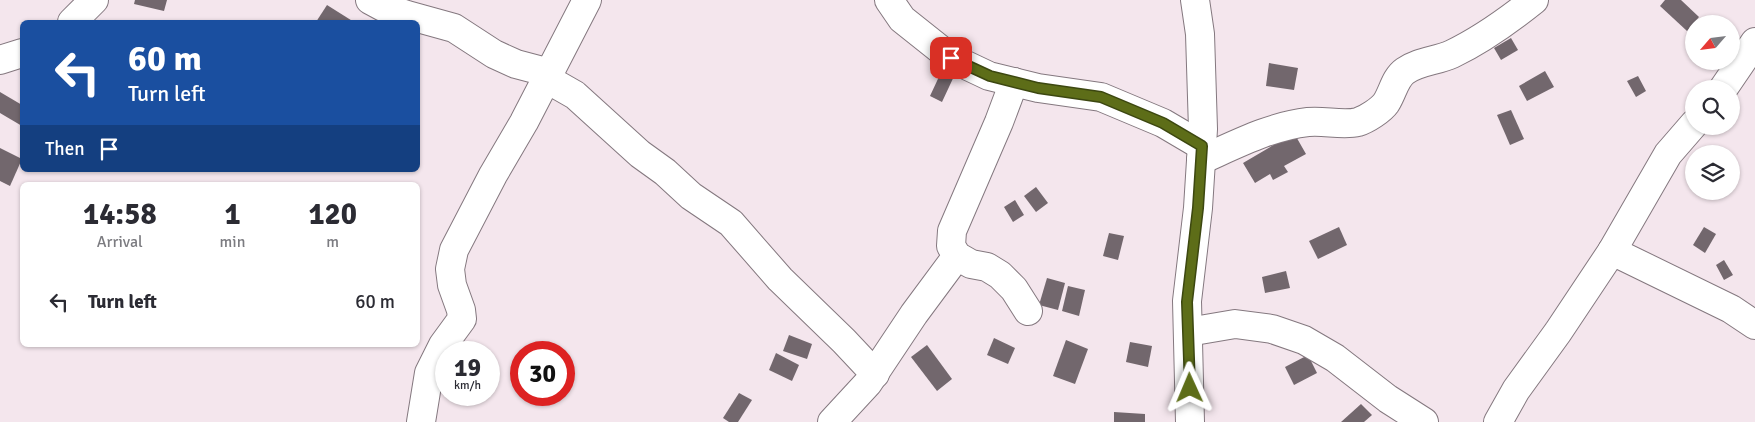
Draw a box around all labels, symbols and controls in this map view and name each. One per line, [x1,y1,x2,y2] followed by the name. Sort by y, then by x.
[1685,15,1740,70] north arrow
[1685,15,1740,200] map controls
[128,37,202,80] text: 60 m
[930,37,972,79] pin
[45,40,110,105] icon: left
[937,44,965,72] icon: arrive
[128,80,206,107] text: Turn left
[1685,80,1740,135] button: search
[95,135,123,163] icon: arrive
[45,137,85,161] text: Then
[1685,145,1740,200] button: layers
[83,196,157,233] text: 14:58
[224,196,241,233] text: 1
[308,196,357,233] text: 120
[97,232,143,252] text: Arrival
[220,232,245,252] text: min
[326,232,339,252] text: m
[45,288,73,316] icon: left
[88,290,157,314] text: Turn left
[355,290,395,314] text: 60 m
[510,341,575,406] speed limit sign: 30
[454,352,481,383] text: 19
[1163,361,1215,413] position arrow
[454,378,481,393] text: km/h

